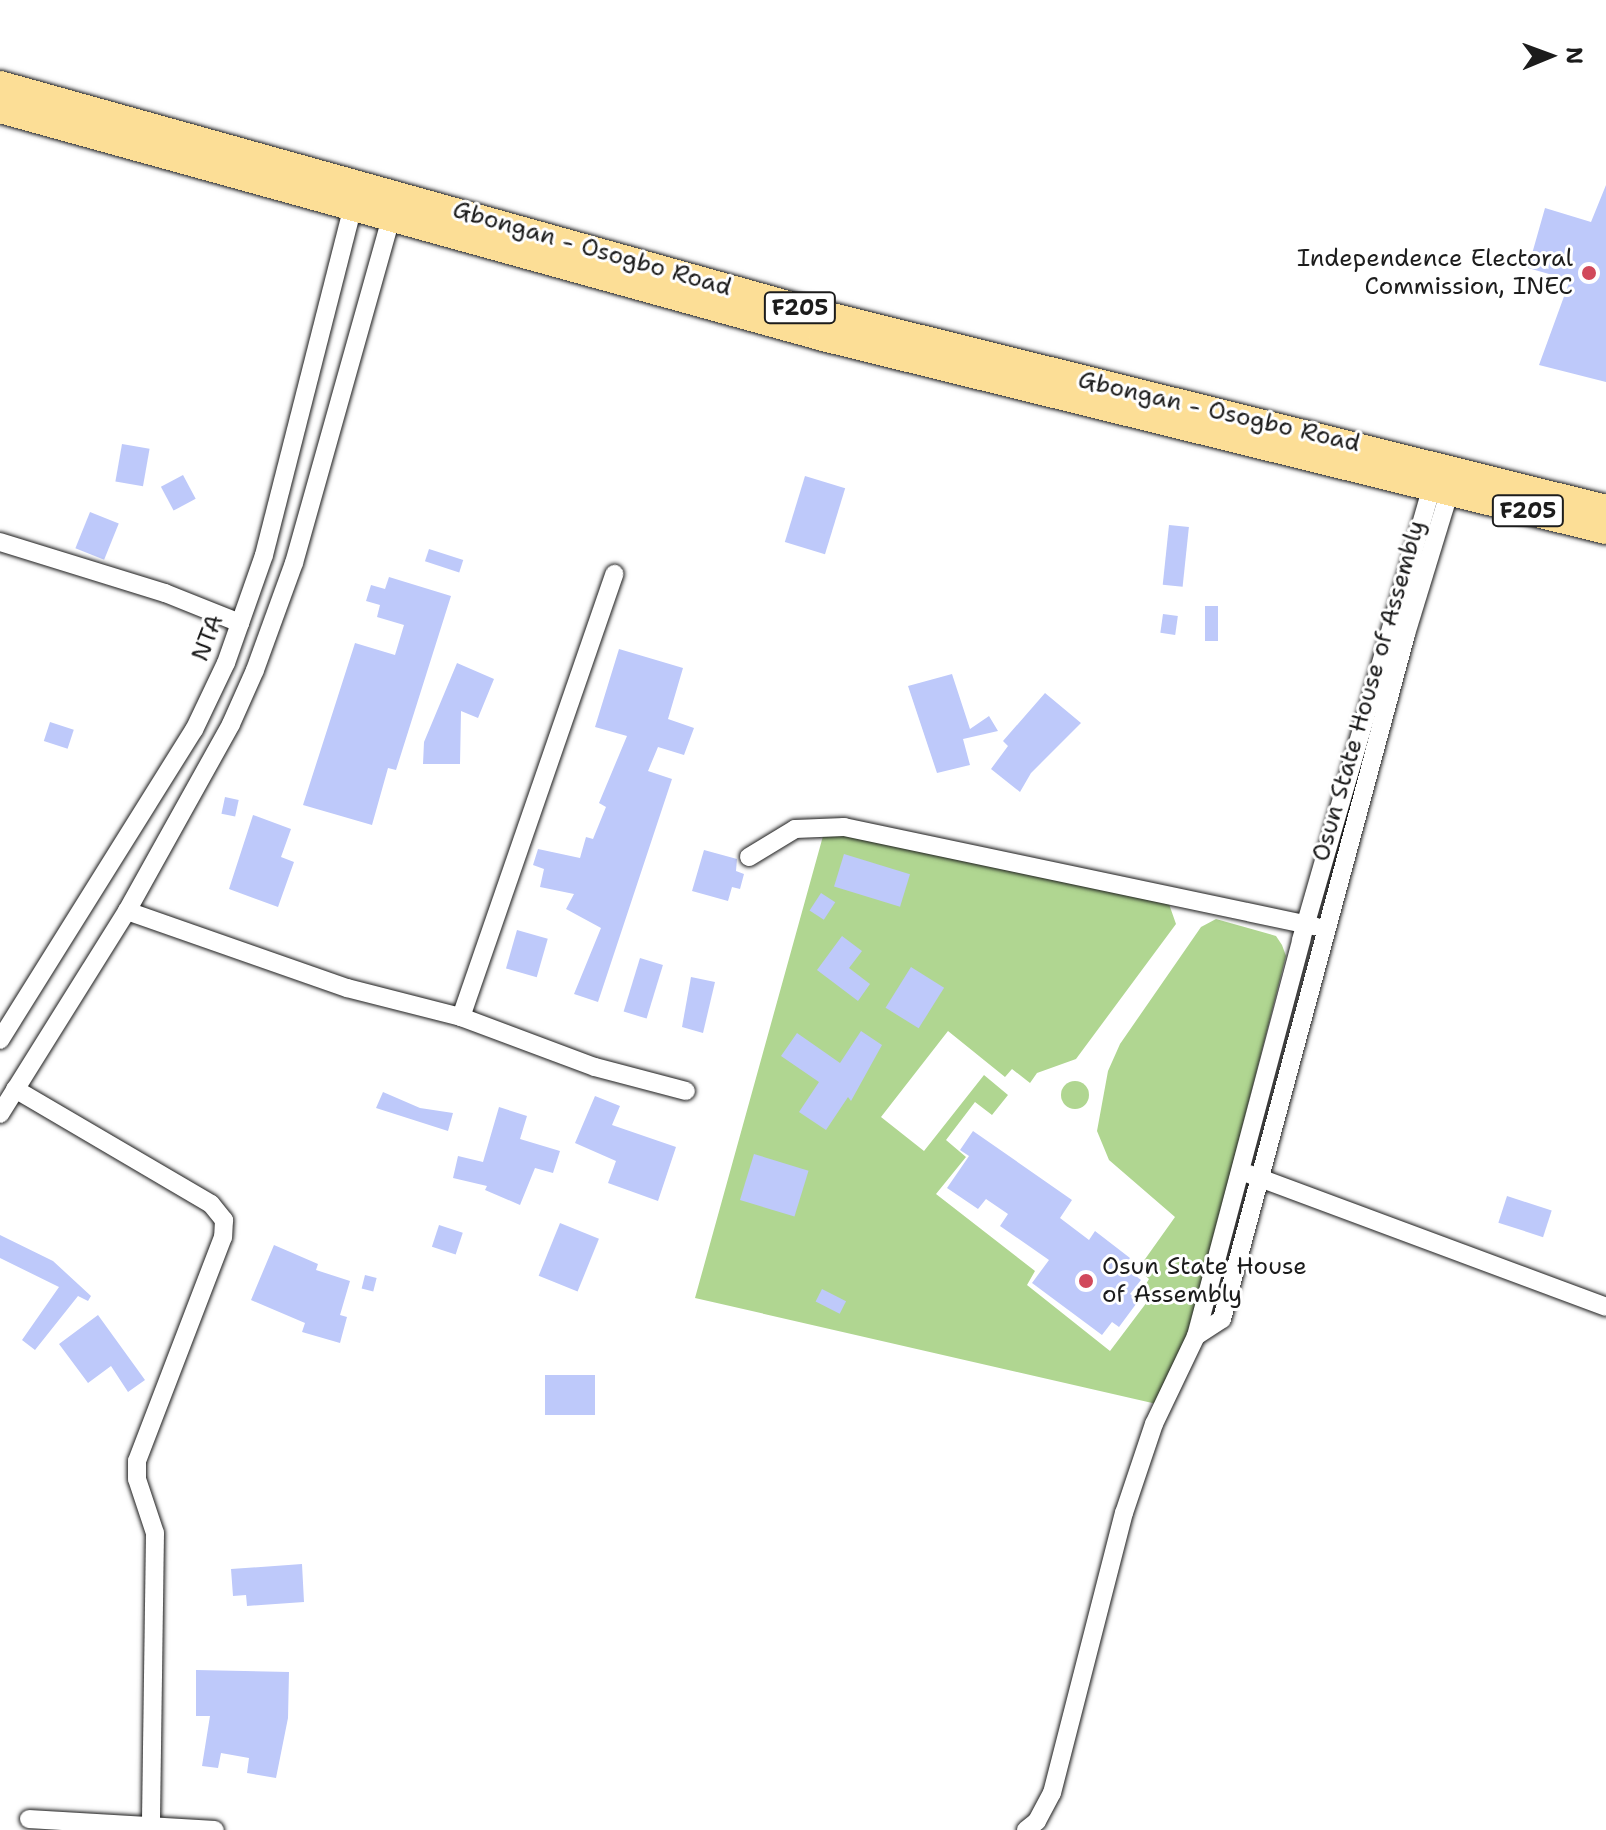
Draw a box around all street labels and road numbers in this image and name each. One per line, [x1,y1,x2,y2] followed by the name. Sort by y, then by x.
[449,195,735,303] street label: Gbongan - Osogbo Road
[762,290,838,326] road number: F205
[1075,366,1363,458] street label: Gbongan - Osogbo Road
[1490,493,1566,529] road number: F205
[1306,517,1432,865] street label: Osun State House of Assembly
[186,611,230,665] street label: NTA

